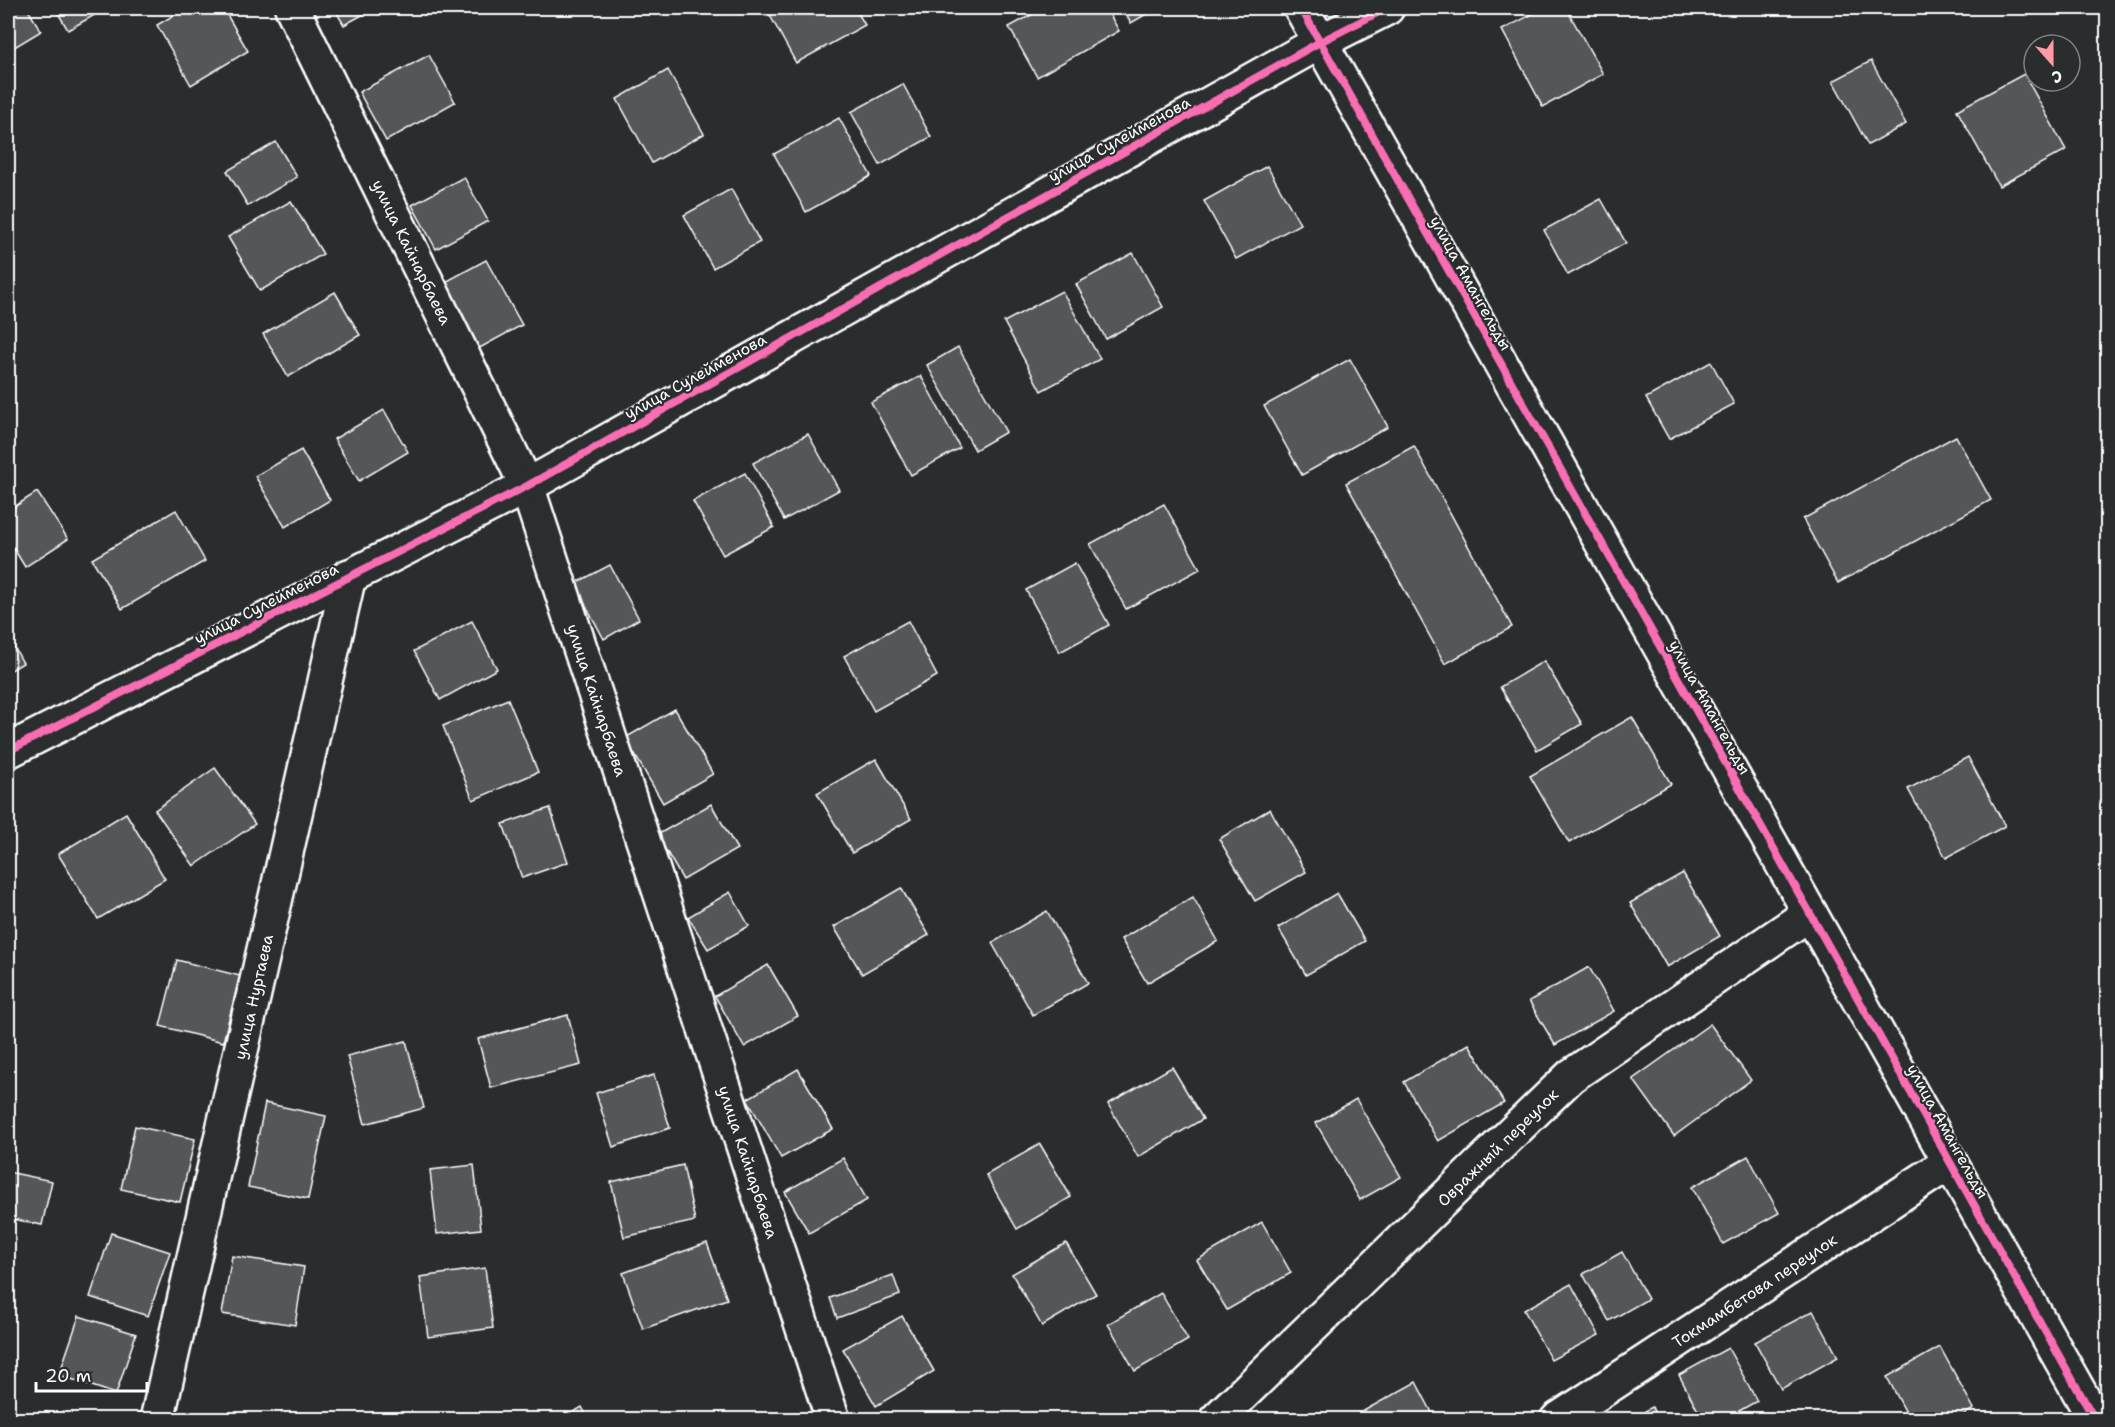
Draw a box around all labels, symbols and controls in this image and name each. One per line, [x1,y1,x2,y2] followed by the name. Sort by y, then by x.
[2022,33,2082,93] north arrow
[2049,65,2066,88] text: С
[1044,92,1194,187] street label: улица Сулейменова
[367,176,456,329] street label: улица Кайнарбаева
[1425,212,1516,354] street label: улица Амангельды
[620,329,770,424] street label: улица Сулейменова
[190,558,342,649] street label: улица Сулейменова
[562,621,631,779] street label: улица Кайнарбаева
[1664,636,1755,778] street label: улица Амангельды
[229,932,278,1062] street label: улица Нуртаева
[1902,1060,1993,1202] street label: улица Амангельды
[713,1083,783,1241] street label: улица Кайнарбаева
[1433,1084,1563,1211] street label: Овражный переулок
[1668,1229,1841,1353] street label: Токмамбетова переулок
[36,1355,147,1393] scale bar
[45,1364,91,1388] text: 20 m

